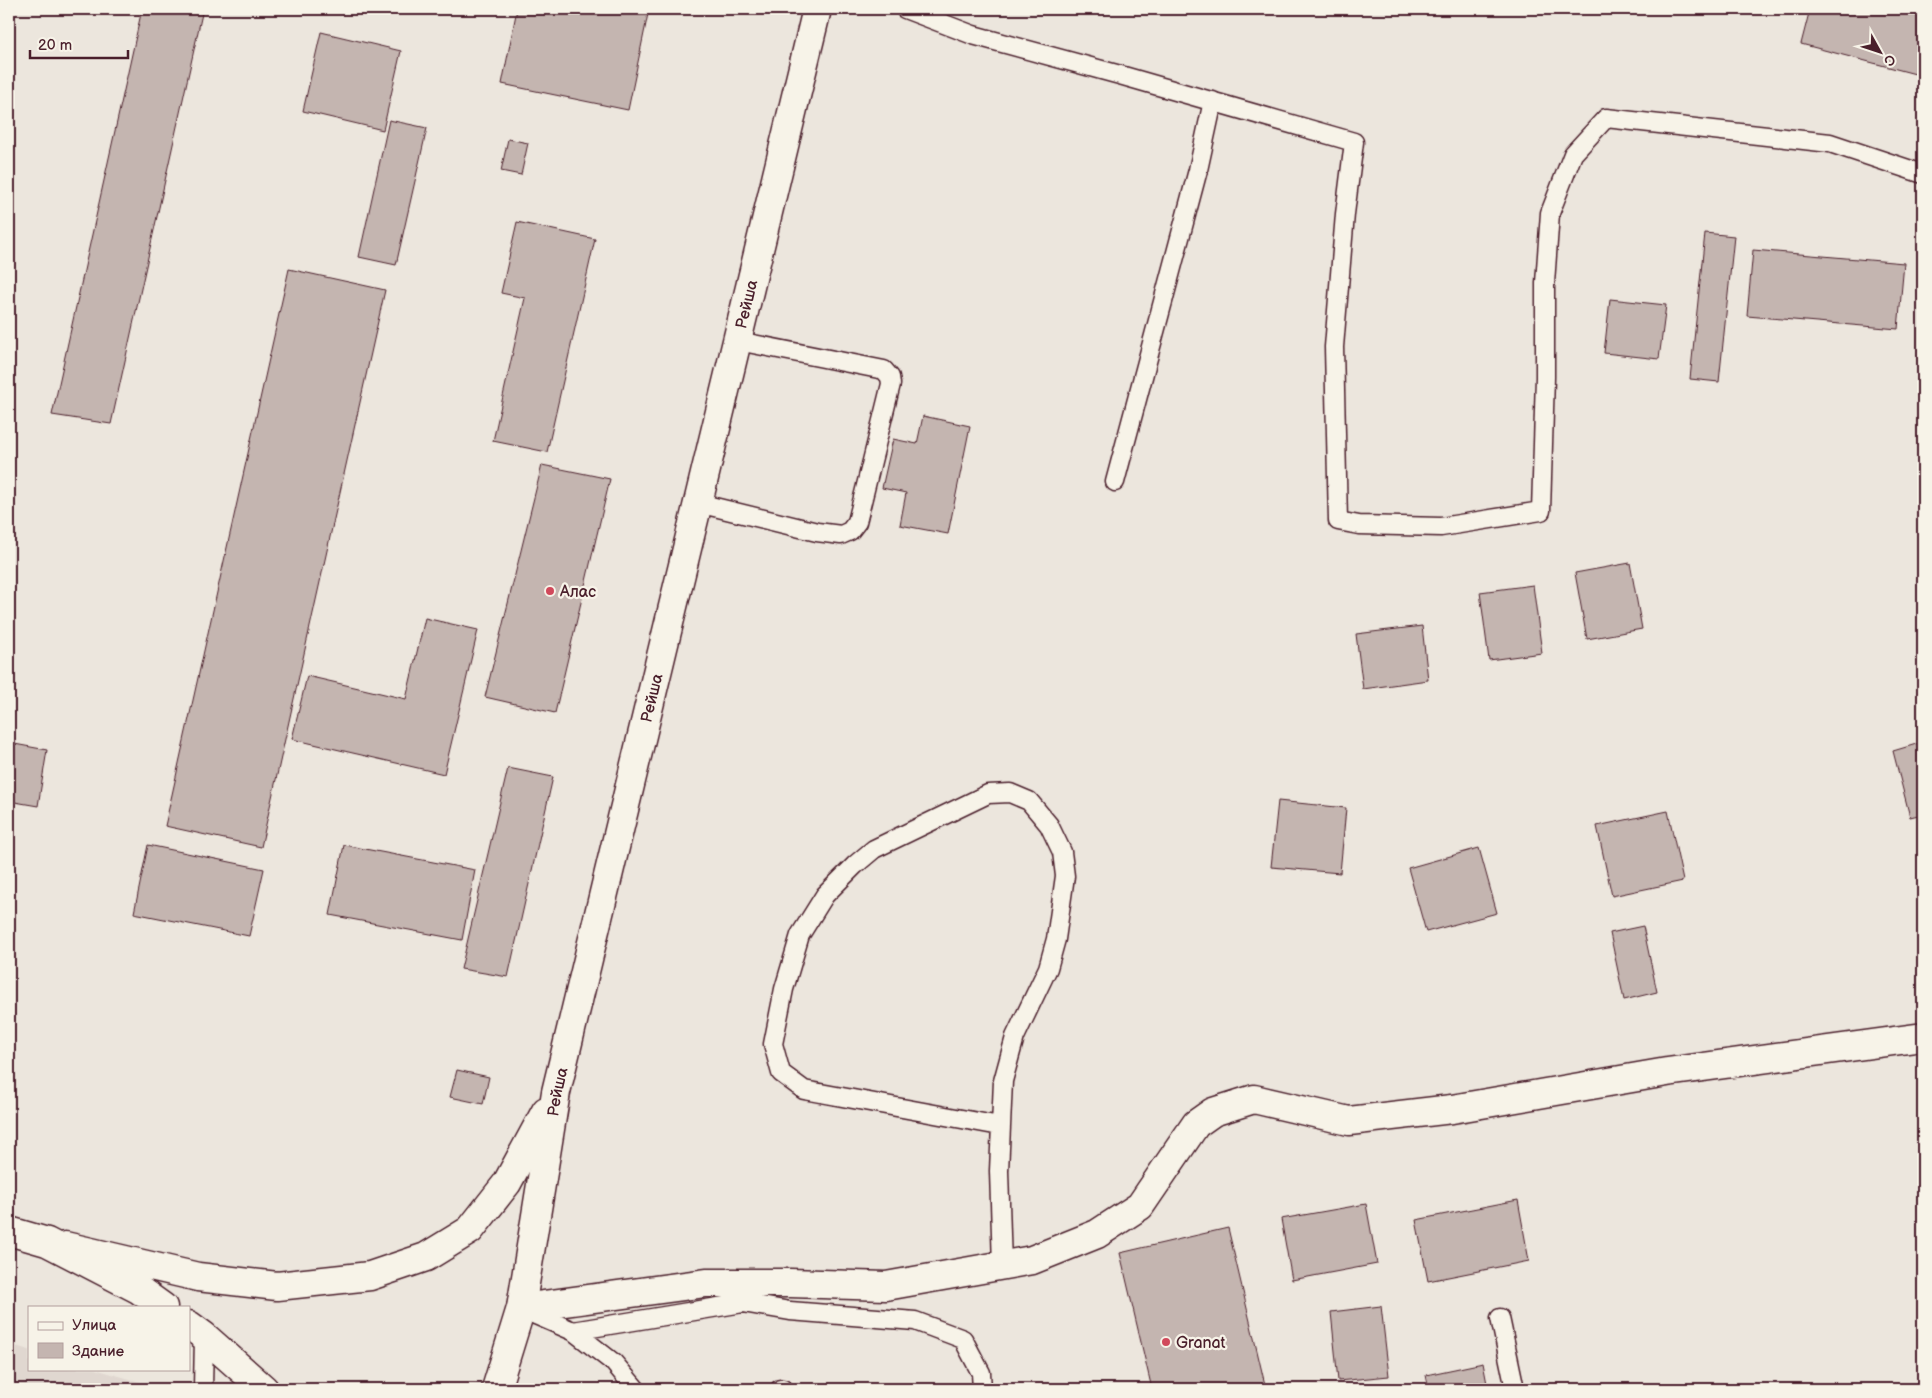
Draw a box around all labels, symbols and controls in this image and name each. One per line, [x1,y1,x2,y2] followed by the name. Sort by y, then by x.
[30,28,128,60] scale bar
[1854,28,1904,78] north arrow
[38,36,72,55] text: 20 m
[1880,51,1899,69] text: С
[732,277,763,331] street label: Рейша
[559,583,596,602] place label: Алас
[544,585,556,597] marker: Алас
[637,671,668,725] street label: Рейша
[544,1065,573,1118] street label: Рейша
[28,1306,190,1370] legend
[72,1316,117,1335] text: Улица
[1176,1334,1226,1353] place label: Granat
[1160,1336,1172,1348] marker: Granat
[72,1342,124,1361] text: Здание

